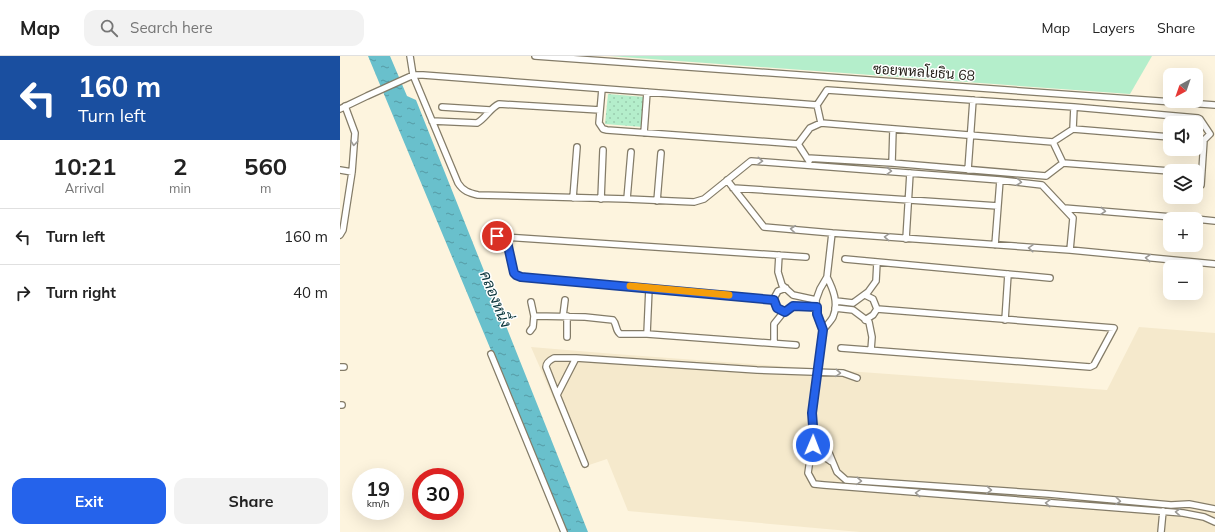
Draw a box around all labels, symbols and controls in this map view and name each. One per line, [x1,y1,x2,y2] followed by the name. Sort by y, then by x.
[84,10,364,46] search box
[20,16,60,40] text: Map
[98,17,120,39] icon: search
[130,18,213,37] text: Search here
[1041,19,1070,37] text: Map
[1092,19,1135,37] text: Layers
[1157,19,1195,37] text: Share
[872,59,976,85] street label: ซอยพหลโยธิน 68
[1163,68,1203,108] north arrow
[1163,68,1203,300] map controls
[78,69,161,104] text: 160 m
[12,72,64,124] icon: left
[78,104,146,127] text: Turn left
[1163,116,1203,156] button: sound
[350,140,359,146] one-way arrow
[53,151,116,181] text: 10:21
[173,151,187,181] text: 2
[244,151,287,181] text: 560
[757,157,763,166] one-way arrow
[1163,164,1203,204] button: layers
[886,167,892,176] one-way arrow
[1016,177,1022,186] one-way arrow
[65,180,104,196] text: Arrival
[169,180,191,196] text: min
[260,180,271,196] text: m
[1100,207,1106,216] one-way arrow
[1163,212,1203,252] button: +
[480,219,514,253] pin
[486,225,508,247] icon: arrive
[790,225,796,234] one-way arrow
[12,226,34,248] icon: left
[46,227,105,246] text: Turn left
[284,227,328,246] text: 160 m
[884,233,890,242] one-way arrow
[1028,243,1034,252] one-way arrow
[1145,254,1151,263] one-way arrow
[1163,260,1203,300] button: −
[476,266,521,330] water label: คลองหนึ่ง
[12,282,34,304] icon: right
[46,283,116,302] text: Turn right
[293,283,328,302] text: 40 m
[835,369,841,378] one-way arrow
[792,424,834,466] position arrow
[412,468,464,520] speed limit sign: 30
[366,476,390,501] text: 19
[856,476,862,485] one-way arrow
[12,478,166,524] button: Exit
[174,478,328,524] button: Share
[986,486,992,495] one-way arrow
[915,488,922,497] one-way arrow
[1115,496,1121,505] one-way arrow
[367,497,389,510] text: km/h
[1045,498,1051,507] one-way arrow
[1175,508,1181,517] one-way arrow

